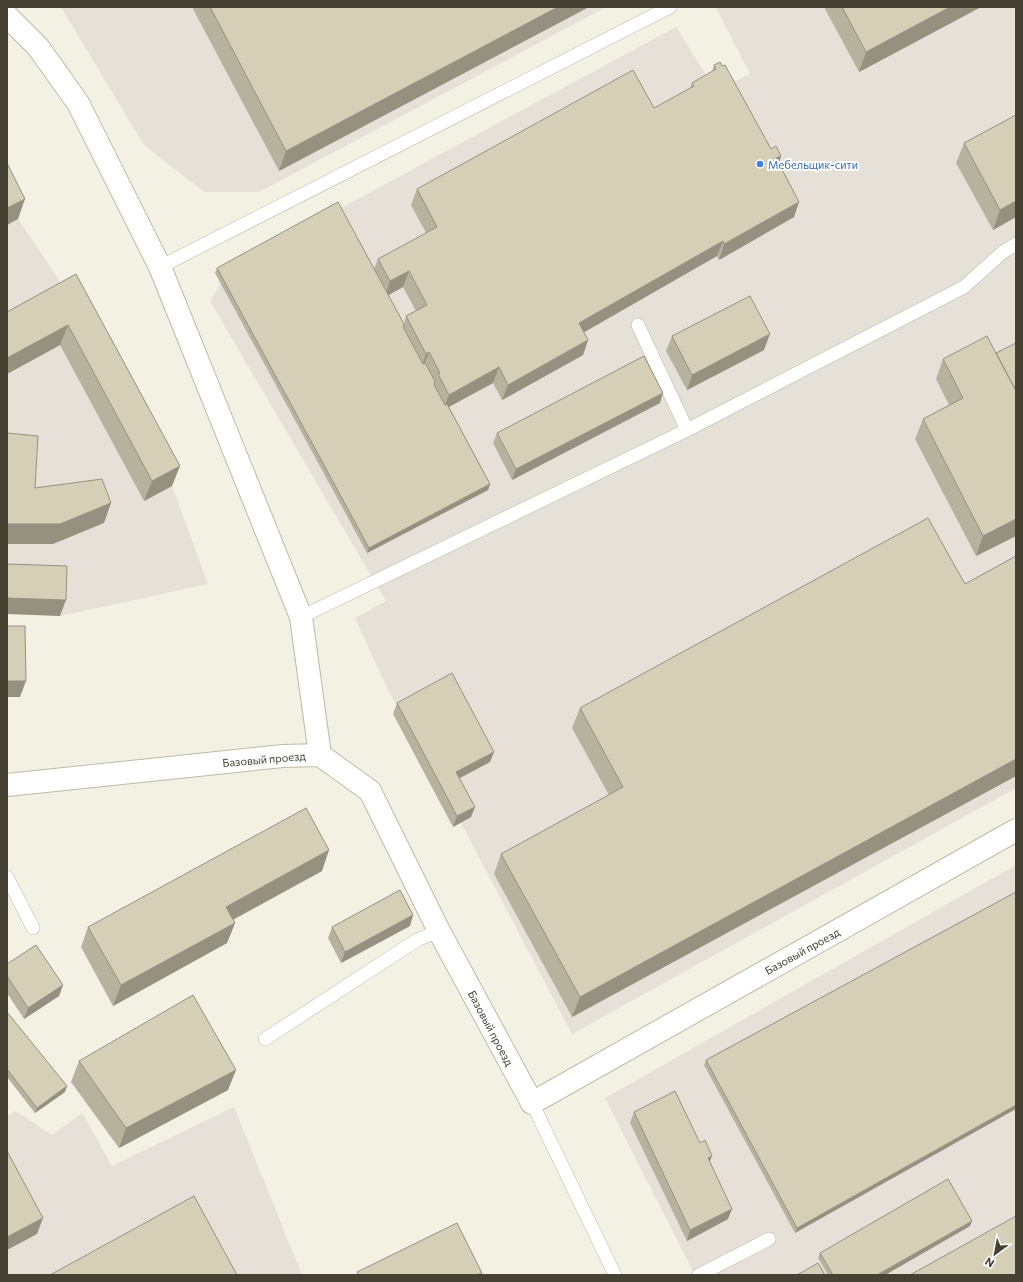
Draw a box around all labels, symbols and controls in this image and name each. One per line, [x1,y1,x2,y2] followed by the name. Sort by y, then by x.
[768,158,858,171] place label: Мебельщик-сити
[755,159,765,169] marker: Мебельщик-сити
[222,749,307,769] street label: Базовый проезд
[762,925,842,977] street label: Базовый проезд
[466,988,517,1068] street label: Базовый проезд
[975,1234,1015,1274] north arrow
[982,1255,996,1271] text: N

